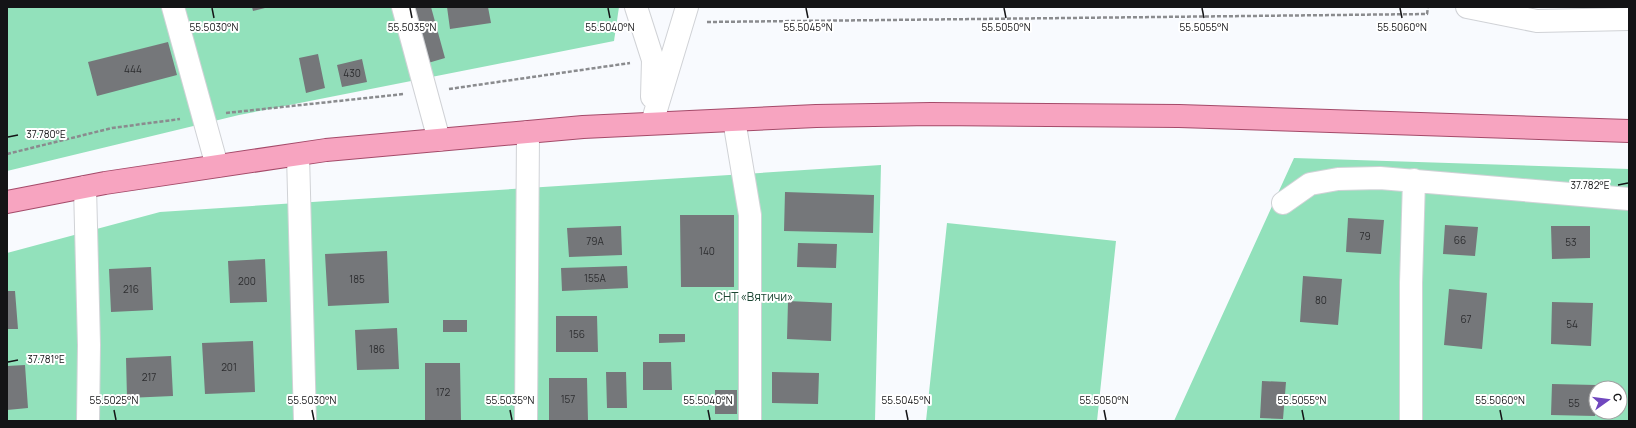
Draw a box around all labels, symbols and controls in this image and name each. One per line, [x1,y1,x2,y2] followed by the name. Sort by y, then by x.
[190,20,239,34] text: 55.5030°N
[388,20,436,34] text: 55.5035°N
[585,20,635,34] text: 55.5040°N
[784,20,833,34] text: 55.5045°N
[981,20,1031,34] text: 55.5050°N
[1180,20,1229,34] text: 55.5055°N
[1377,20,1427,34] text: 55.5060°N
[124,62,142,76] house number: 444
[343,66,361,80] house number: 430
[26,127,66,141] text: 37.780°E
[1570,178,1610,192] text: 37.782°E
[1359,229,1371,243] house number: 79
[1454,233,1466,247] house number: 66
[586,234,604,248] house number: 79А
[1565,235,1577,249] house number: 53
[699,244,715,258] house number: 140
[584,271,607,285] house number: 155А
[349,272,365,286] house number: 185
[238,274,256,288] house number: 200
[123,282,139,296] house number: 216
[714,288,794,305] park label: СНТ «Вятичи»
[1315,293,1327,307] house number: 80
[1460,312,1472,326] house number: 67
[1566,317,1578,331] house number: 54
[569,327,585,341] house number: 156
[369,342,385,356] house number: 186
[27,352,65,366] text: 37.781°E
[221,360,237,374] house number: 201
[142,370,156,384] house number: 217
[1588,380,1628,420] north arrow
[436,385,451,399] house number: 172
[561,392,575,406] house number: 157
[1610,392,1626,403] text: С
[90,393,139,407] text: 55.5025°N
[288,393,337,407] text: 55.5030°N
[486,393,534,407] text: 55.5035°N
[683,393,733,407] text: 55.5040°N
[882,393,931,407] text: 55.5045°N
[1079,393,1129,407] text: 55.5050°N
[1278,393,1327,407] text: 55.5055°N
[1475,393,1525,407] text: 55.5060°N
[1568,396,1580,410] house number: 55

